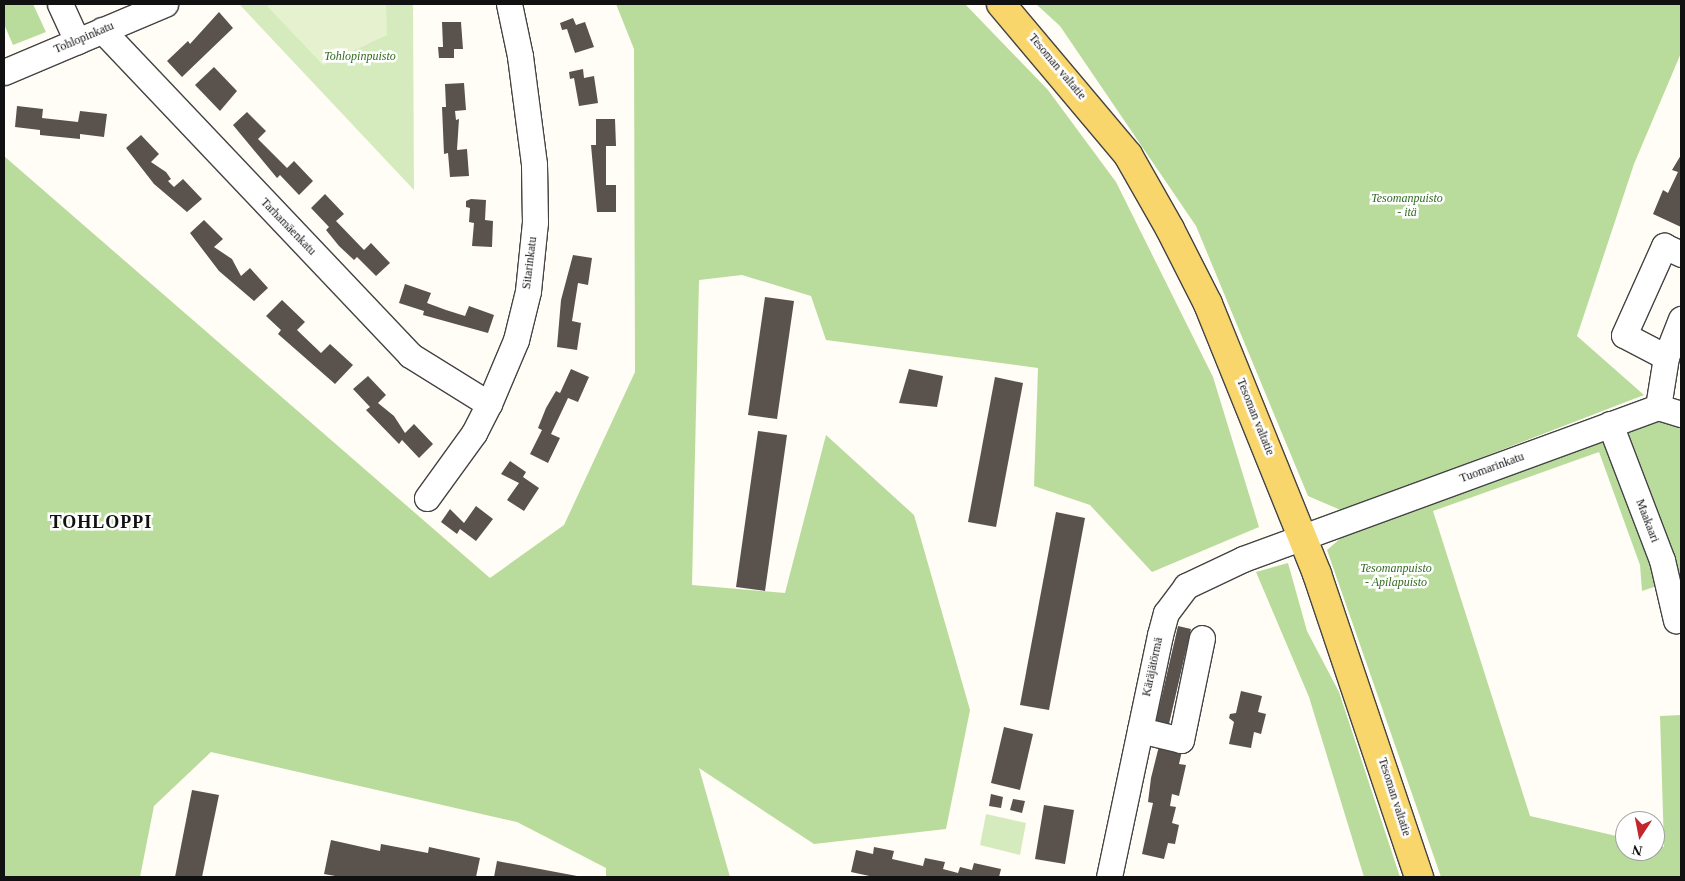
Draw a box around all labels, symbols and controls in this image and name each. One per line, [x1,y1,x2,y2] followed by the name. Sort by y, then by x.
[52,19,116,57] street label: Tohlopinkatu
[1025,31,1089,103] street label: Tesoman valtatie
[324,50,396,64] park label: Tohlopinpuisto
[1371,192,1443,220] park label: Tesomanpuisto - itä
[257,195,319,259] street label: Tarhamäenkatu
[520,236,540,290] street label: Sitarinkatu
[1233,377,1277,457] street label: Tesoman valtatie
[1458,450,1526,486] street label: Tuomarinkatu
[1632,497,1662,545] street label: Maakaari
[49,511,153,533] district label: TOHLOPPI
[1360,562,1432,590] park label: Tesomanpuisto - Apilapuisto
[1140,636,1166,698] street label: Käräjätörmä
[1375,756,1413,838] street label: Tesoman valtatie
[1615,811,1665,861] north arrow
[1631,842,1644,859] text: N

